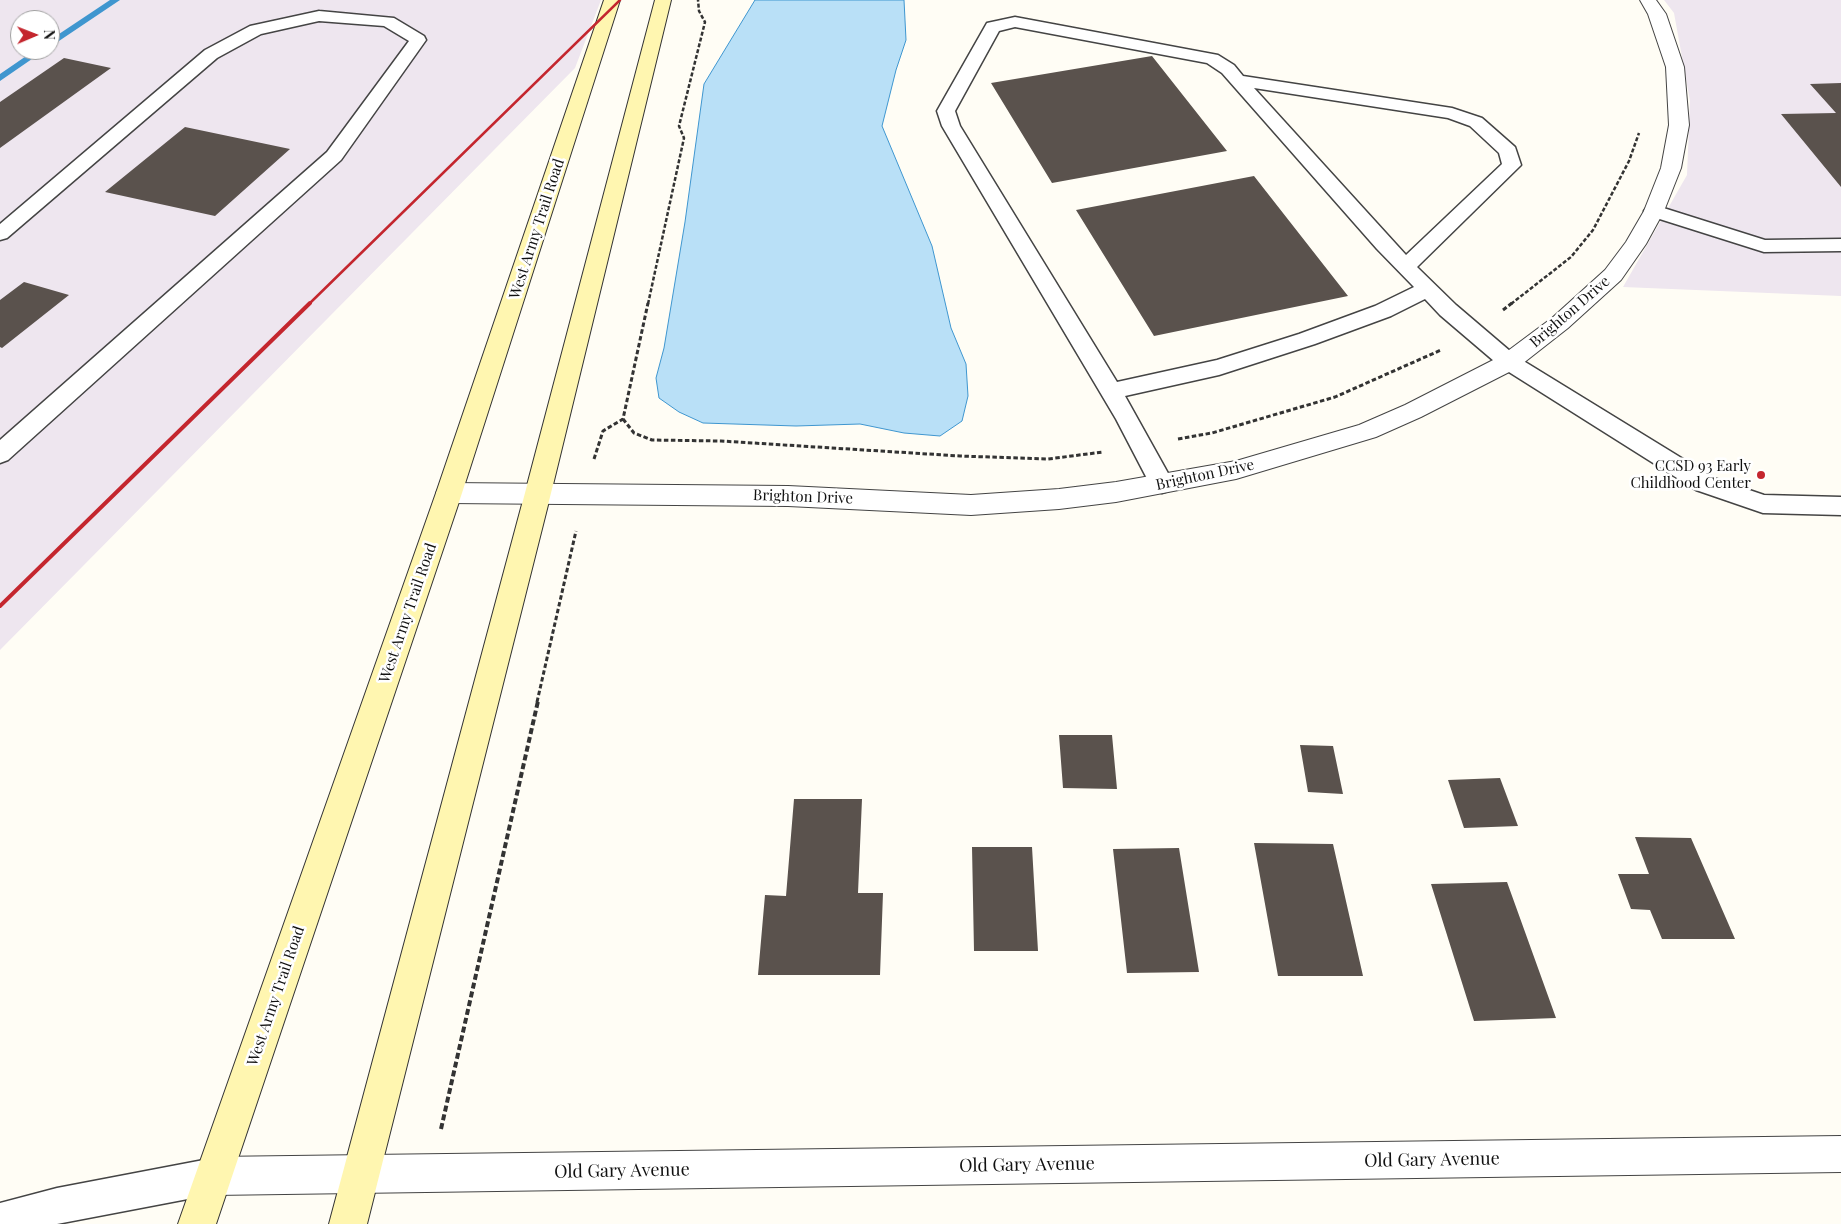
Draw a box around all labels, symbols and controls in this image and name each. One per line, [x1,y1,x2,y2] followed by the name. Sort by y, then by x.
[10,10,60,60] north arrow
[40,30,59,40] text: N
[506,157,568,301] street label: West Army Trail Road
[1526,272,1614,352] street label: Brighton Drive
[1154,456,1256,494] street label: Brighton Drive
[1630,457,1751,492] place label: CCSD 93 Early Childhood Center
[1755,469,1767,481] marker: CCSD 93 Early Childhood Center
[753,486,853,508] street label: Brighton Drive
[376,541,440,685] street label: West Army Trail Road
[244,924,308,1068] street label: West Army Trail Road
[1364,1148,1500,1172] street label: Old Gary Avenue
[959,1153,1095,1177] street label: Old Gary Avenue
[554,1159,690,1183] street label: Old Gary Avenue

